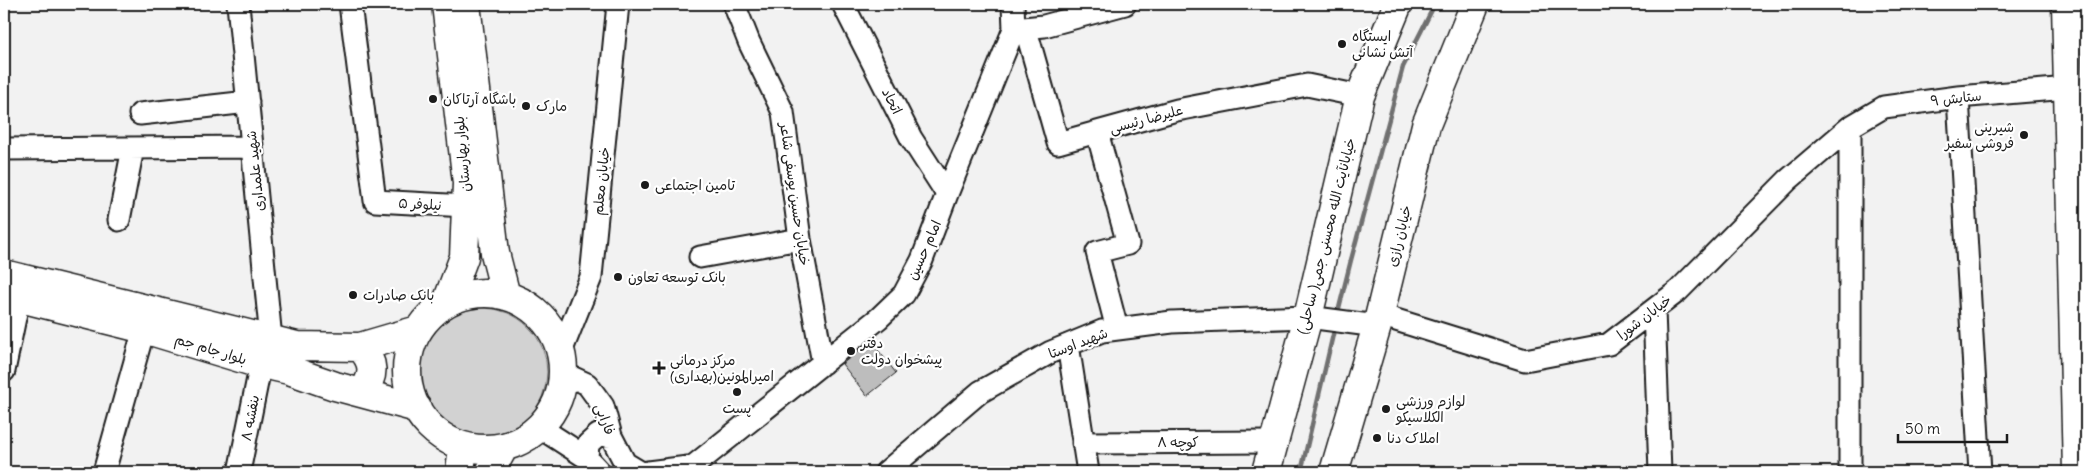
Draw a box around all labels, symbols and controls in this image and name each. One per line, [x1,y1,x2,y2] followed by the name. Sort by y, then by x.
[1352,27,1413,61] place label: ایستگاه آتش نشانی
[1336,38,1348,50] marker: ایستگاه آتش نشانی
[878,85,906,117] street label: اتحاد
[1930,86,1982,110] street label: ستایش ۹
[443,90,516,108] place label: باشگاه آرتاکان
[427,93,439,105] marker: باشگاه آرتاکان
[536,97,567,115] place label: مارک
[520,100,532,112] marker: مارک
[1107,101,1185,137] street label: علیرضا رئیسی
[450,115,474,193] street label: بلوار بهارستان
[1944,118,2014,152] place label: شیرینی فروشی سفیر
[776,120,814,267] street label: خیابان حسین یوسفی شاعر
[2018,129,2030,141] marker: شیرینی فروشی سفیر
[242,130,268,212] street label: شهید علمداری
[1293,136,1359,336] street label: خیابانآیت الله محسنی جمی( ساحلی)
[588,146,616,216] street label: خیابان معلم
[655,176,736,194] place label: تامین اجتماعی
[639,179,651,191] marker: تامین اجتماعی
[398,194,442,215] street label: نیلوفر ۵
[1383,203,1415,269] street label: خیابان رازی
[903,217,947,284] street label: امام حسین
[628,268,726,286] place label: بانک توسعه تعاون
[612,271,624,283] marker: بانک توسعه تعاون
[363,286,434,304] place label: بانک صادرات
[347,289,359,301] marker: بانک صادرات
[1613,291,1675,343] street label: خیابان شورا
[1046,323,1110,363] street label: شهید اوستا
[172,330,249,370] street label: بلوار جام جم
[860,334,942,369] place label: دفتر پیشخوان دولت
[845,345,857,357] marker: دفتر پیشخوان دولت
[670,351,774,385] place label: مرکز درمانی امیرالمونین(بهداری)
[652,361,666,375] marker: مرکز درمانی امیرالمونین(بهداری)
[731,386,743,398] marker: پست
[1395,392,1465,426] place label: لوازم ورزشی الکلاسیکو
[237,393,263,443] street label: بنفشه ۸
[723,399,751,418] place label: پست
[591,401,619,437] street label: فارابی
[1380,403,1392,415] marker: لوازم ورزشی الکلاسیکو
[1898,411,2006,443] scale bar
[1905,419,1940,438] text: 50 m
[1387,429,1439,447] place label: املاک دنا
[1371,432,1383,444] marker: املاک دنا
[1157,433,1199,452] street label: کوچه ۸

